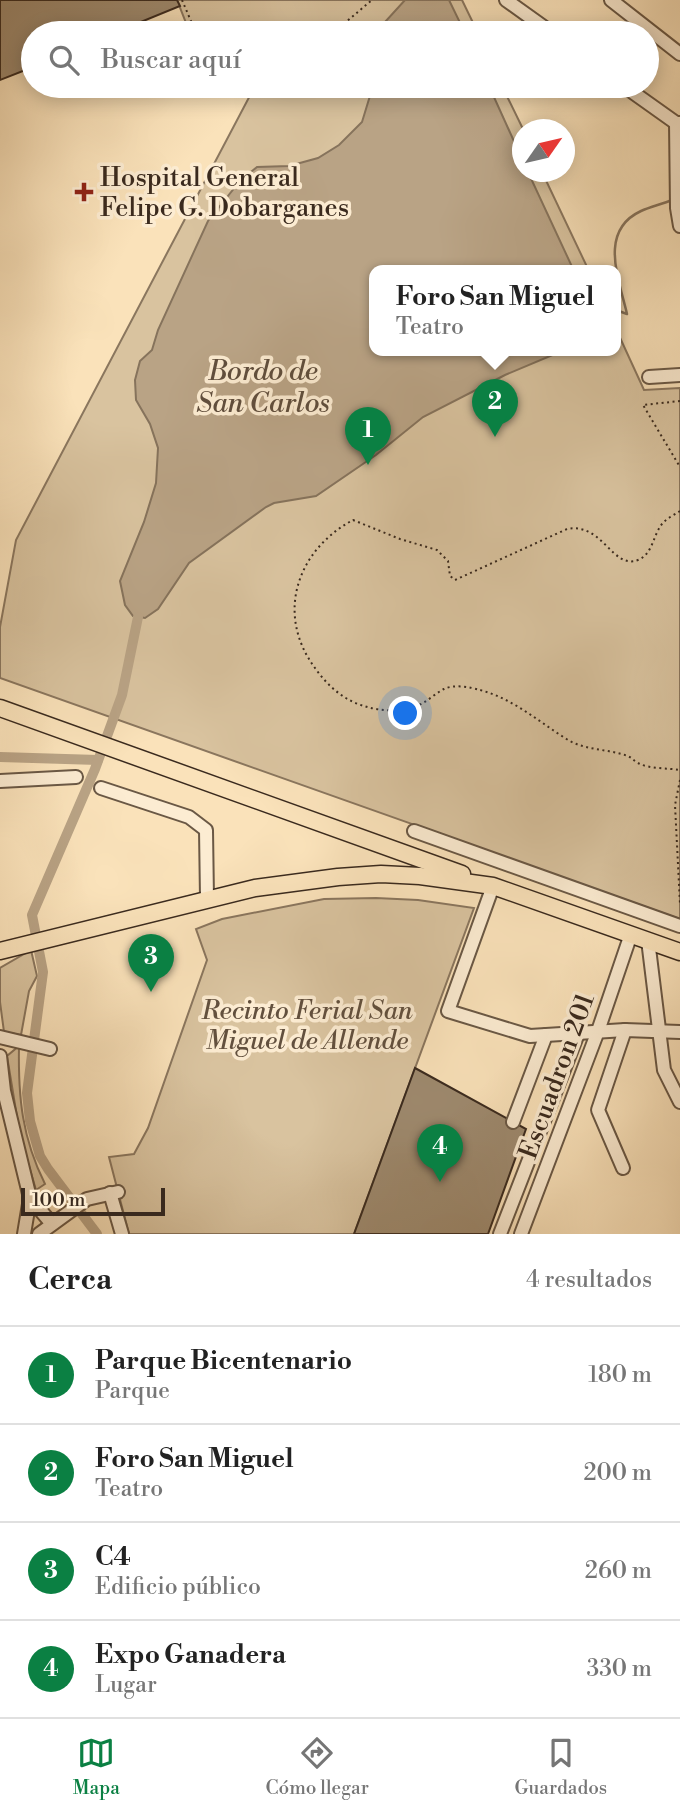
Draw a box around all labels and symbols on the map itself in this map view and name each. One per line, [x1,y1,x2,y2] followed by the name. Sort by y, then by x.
[512,119,575,182] north arrow
[100,162,349,224] place label: Hospital General Felipe G. Dobarganes
[74,182,94,202] marker: Hospital General Felipe G. Dobarganes
[196,354,330,421] water label: Bordo de San Carlos
[472,379,518,437] pin: 2
[345,407,391,465] pin: 1
[388,696,422,730] your location
[128,934,174,992] pin: 3
[512,989,602,1164] street label: Escuadron 201
[200,995,413,1057] park label: Recinto Ferial San Miguel de Allende
[417,1124,463,1182] pin: 4
[21,1185,164,1217] scale bar

